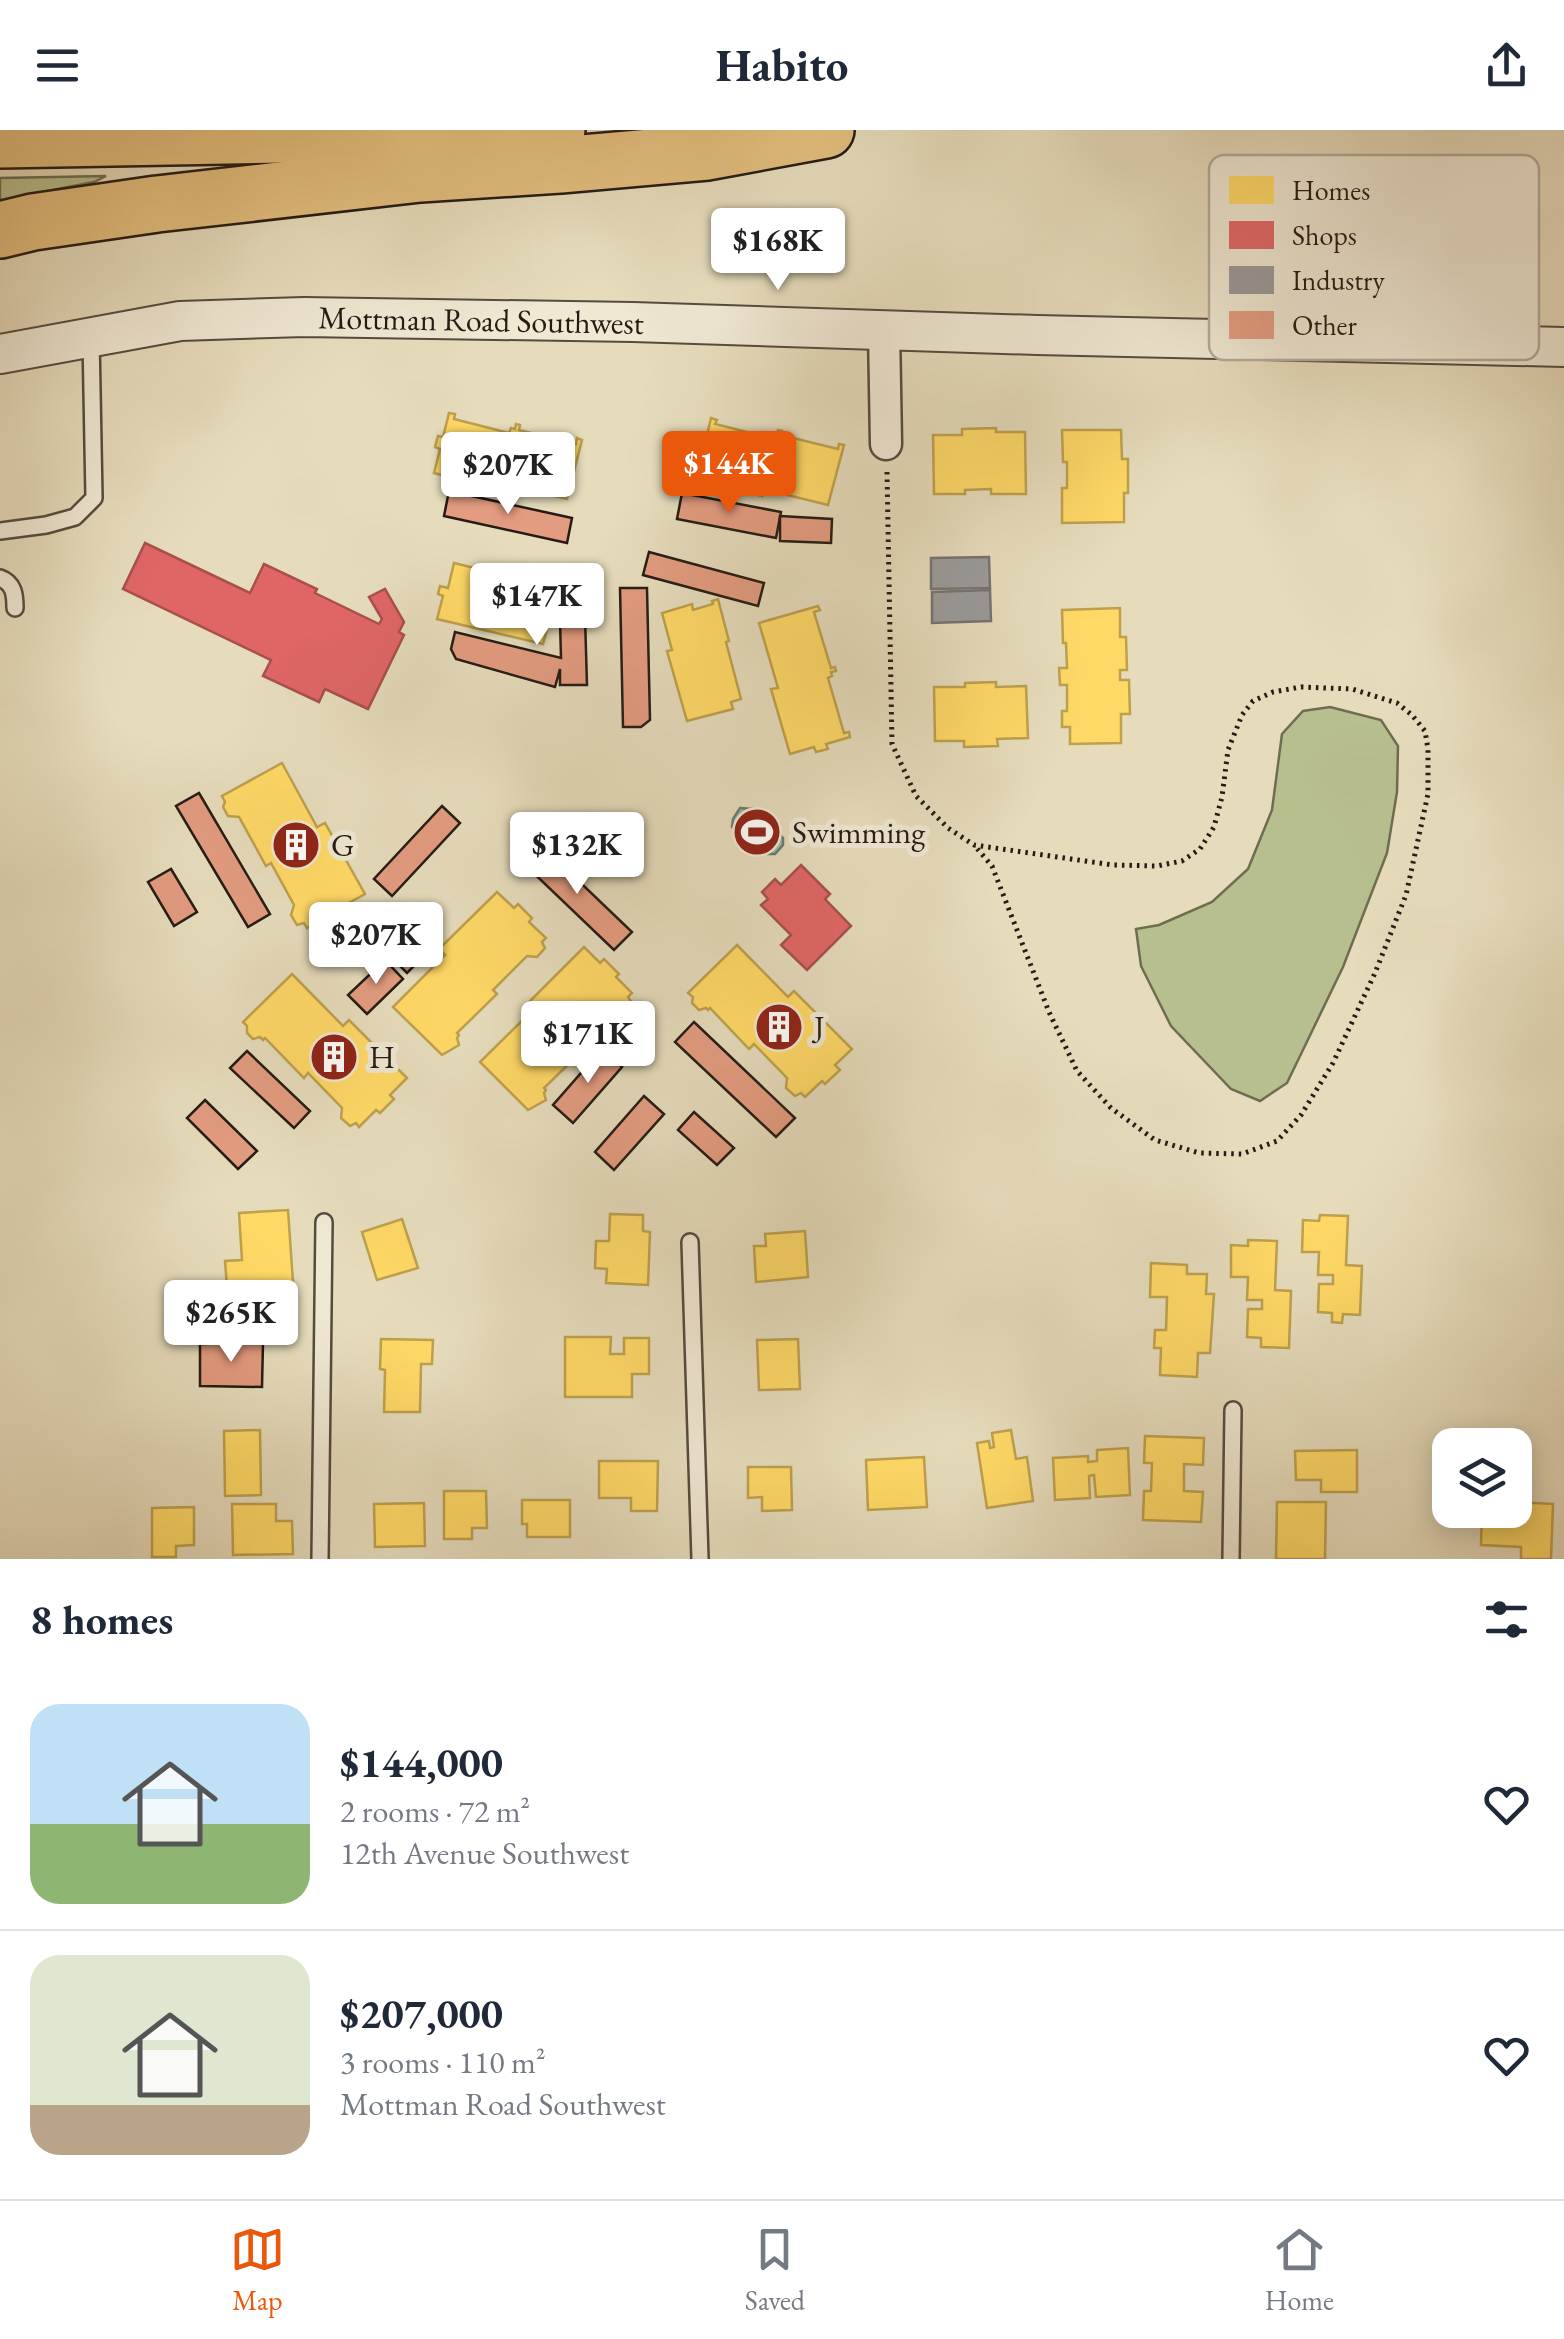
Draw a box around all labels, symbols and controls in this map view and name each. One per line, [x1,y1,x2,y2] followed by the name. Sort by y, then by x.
[716,36,848,94] text: Habito
[30,38,85,93] icon: menu
[1479,38,1534,93] icon: share
[1209,155,1539,360] legend
[1292,172,1370,208] text: Homes
[708,208,848,293] pin: $168K
[1292,217,1357,253] text: Shops
[733,219,823,261] text: $168K
[1292,262,1385,298] text: Industry
[318,296,644,344] street label: Mottman Road Southwest
[1292,307,1357,343] text: Other
[659,431,799,516] pin: $144K
[438,432,578,517] pin: $207K
[684,442,774,484] text: $144K
[463,443,553,485] text: $207K
[467,563,607,648] pin: $147K
[492,574,582,616] text: $147K
[731,806,783,858] sports icon: Swimming
[792,811,926,853] place label: Swimming
[507,812,647,897] pin: $132K
[270,819,322,871] building icon: G
[532,823,622,865] text: $132K
[331,824,354,866] place label: G
[306,902,446,987] pin: $207K
[331,913,421,955] text: $207K
[518,1001,658,1086] pin: $171K
[753,1001,805,1053] building icon: J
[811,1006,825,1048] place label: J
[543,1012,633,1054] text: $171K
[308,1031,360,1083] building icon: H
[369,1036,395,1078] place label: H
[161,1280,301,1365] pin: $265K
[186,1291,276,1333] text: $265K
[1432,1428,1532,1528] map controls
[1432,1428,1532,1528] button: layers
[30,1592,173,1647] text: 8 homes
[1479,1592,1534,1647] icon: filters
[340,1735,503,1790] text: $144,000
[110,1744,230,1864] icon: home
[1479,1777,1534,1832] icon: heart
[340,1790,530,1832] text: 2 rooms · 72 m²
[340,1832,629,1874] text: 12th Avenue Southwest
[340,1986,503,2041] text: $207,000
[110,1995,230,2115] icon: home
[1479,2028,1534,2083] icon: heart
[340,2041,546,2083] text: 3 rooms · 110 m²
[340,2083,666,2125] text: Mottman Road Southwest
[230,2222,285,2318] tab: Map
[745,2222,805,2318] tab: Saved
[1265,2222,1334,2318] tab: Home

